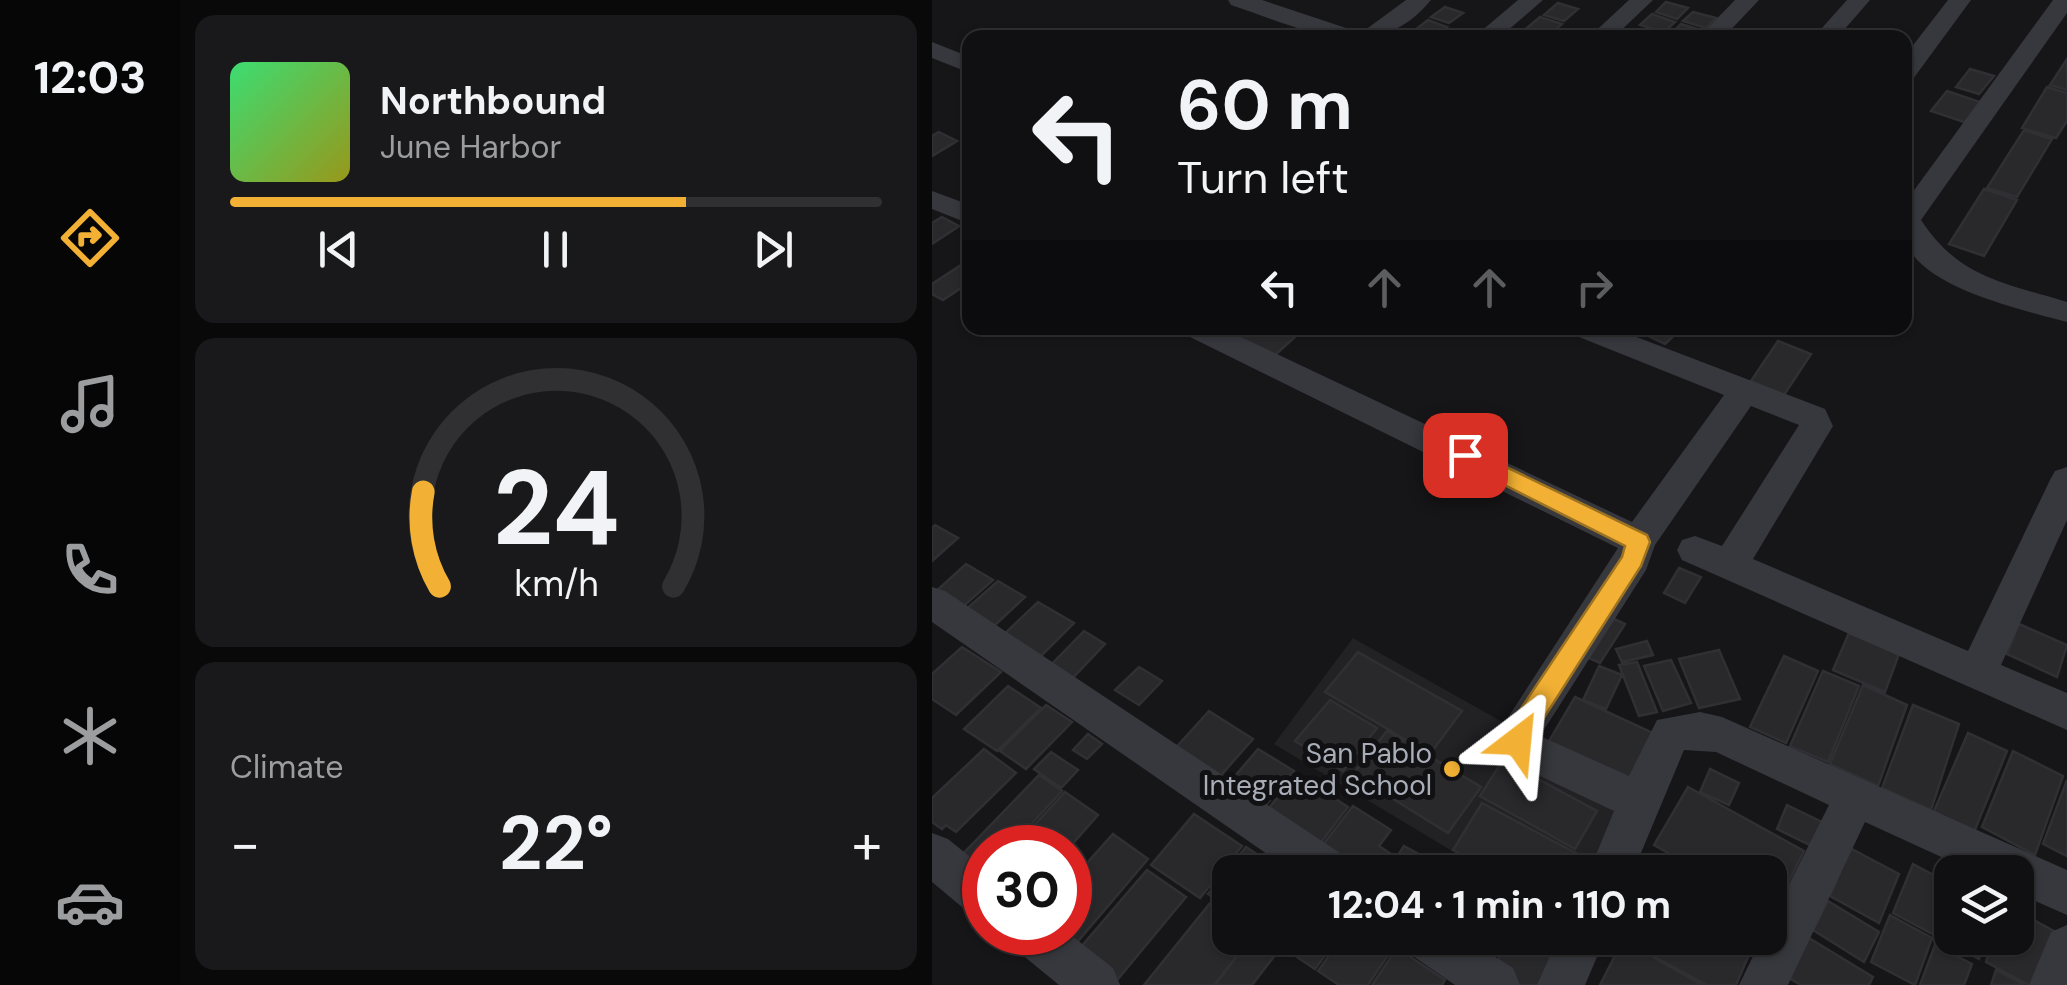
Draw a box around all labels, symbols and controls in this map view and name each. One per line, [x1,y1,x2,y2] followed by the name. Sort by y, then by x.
[34,48,146,107] text: 12:03
[1177,60,1353,151] text: 60 m
[1012,70,1142,200] icon: left
[380,76,606,126] text: Northbound
[380,126,561,168] text: June Harbor
[1177,148,1349,207] text: Turn left
[55,203,125,273] icon: directions
[311,222,366,277] icon: previous
[528,222,583,277] icon: pause
[746,222,801,277] icon: next
[1252,260,1307,315] icon: left
[1357,260,1412,315] icon: ahead
[1462,260,1517,315] icon: ahead
[1567,260,1622,315] icon: right
[55,369,125,439] icon: music
[1423,413,1508,498] pin
[1438,428,1493,483] icon: arrive
[493,441,619,576] text: 24
[55,535,125,605] icon: phone
[514,561,598,607] text: km/h
[1466,689,1570,793] position arrow
[55,701,125,771] icon: climate
[1203,735,1432,804] place label: San Pablo Integrated School
[230,746,344,788] text: Climate
[1441,758,1463,780] marker: San Pablo Integrated School
[499,795,613,892] text: 22°
[230,808,260,880] text: −
[852,808,882,880] text: +
[962,825,1092,955] speed limit sign: 30
[1934,855,2034,955] map controls
[1934,855,2034,955] button: layers
[55,867,125,937] icon: car
[1328,880,1671,930] text: 12:04 · 1 min · 110 m

